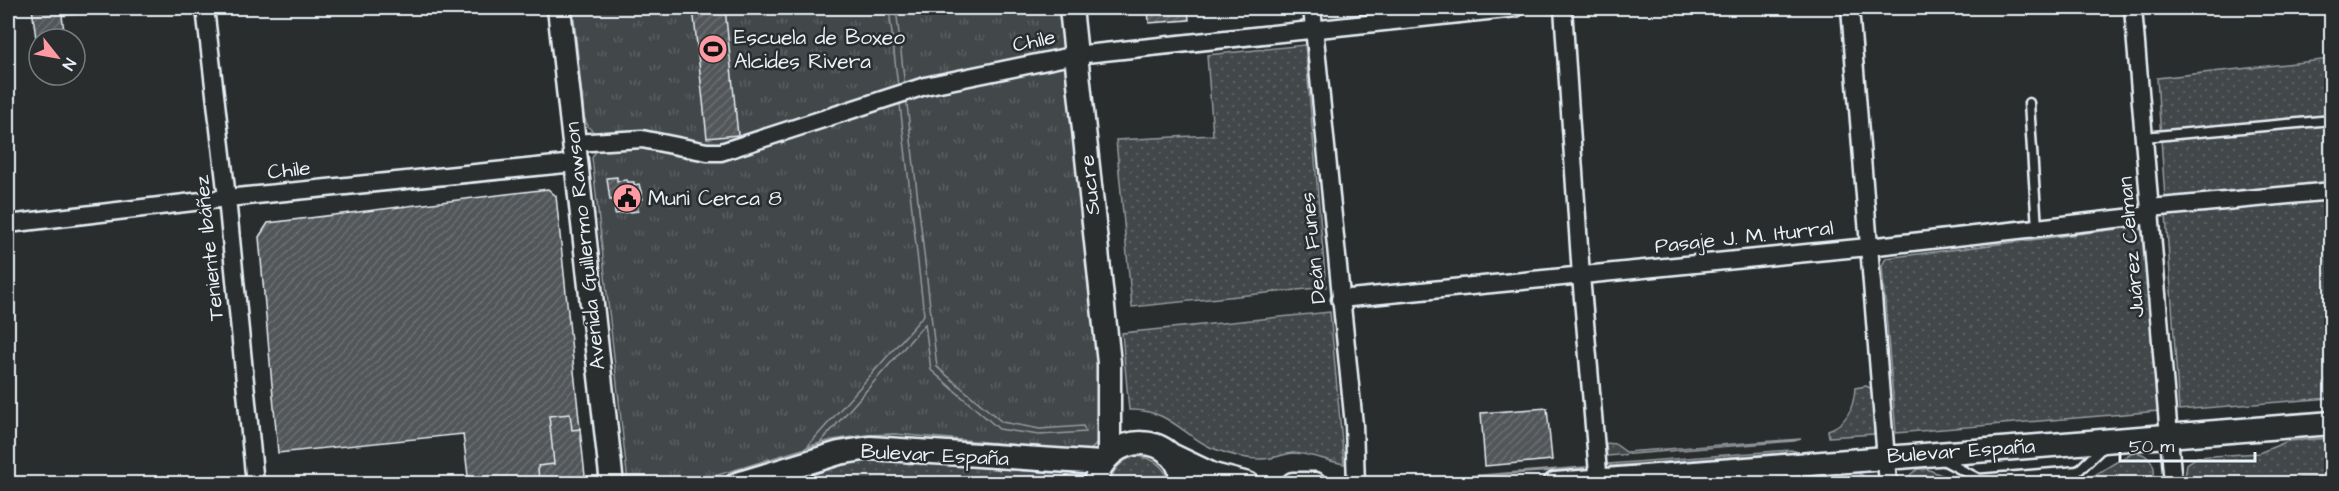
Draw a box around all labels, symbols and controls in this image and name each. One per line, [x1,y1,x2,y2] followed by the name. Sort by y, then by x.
[1010,22,1058,60] street label: Chile
[734,23,905,76] place label: Escuela de Boxeo Alcides Rivera
[27,27,87,87] north arrow
[697,33,729,65] sports icon: Escuela de Boxeo Alcides Rivera
[57,54,81,74] text: N
[558,121,612,371] street label: Avenida Guillermo Rawson
[266,153,312,187] street label: Chile
[1072,153,1108,217] street label: Sucre
[187,173,231,322] street label: Teniente Ibáñez
[2110,175,2152,319] street label: Juárez Celman
[611,182,643,214] public building icon: Muni Cerca 8
[648,184,782,213] place label: Muni Cerca 8
[1293,191,1333,305] street label: Deán Funes
[1653,213,1835,261] street label: Pasaje J. M. Iturral
[2120,425,2255,463] scale bar
[1886,431,2036,472] street label: Bulevar España
[2129,434,2174,459] text: 50 m
[860,437,1010,474] street label: Bulevar España

